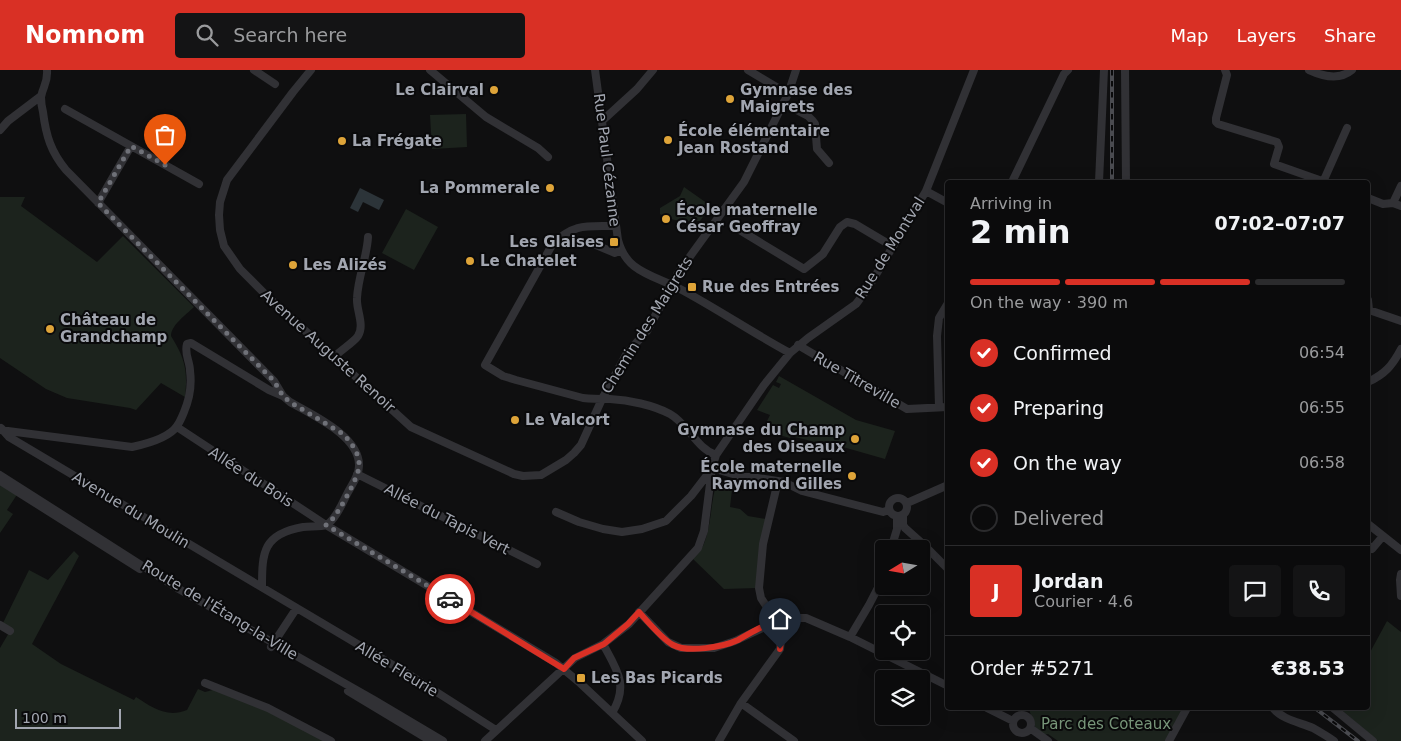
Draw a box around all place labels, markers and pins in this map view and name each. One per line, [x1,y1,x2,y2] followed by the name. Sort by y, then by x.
[395,81,484,99] place label: Le Clairval
[740,81,853,116] place label: Gymnase des Maigrets
[488,84,500,96] marker: Le Clairval
[724,93,736,105] marker: Gymnase des Maigrets
[144,114,186,165] pin
[677,121,830,157] place label: École élémentaire Jean Rostand
[352,132,442,150] place label: La Frégate
[662,134,674,146] marker: École élémentaire Jean Rostand
[336,135,348,147] marker: La Frégate
[420,179,540,197] place label: La Pommerale
[544,182,556,194] marker: La Pommerale
[676,200,818,236] place label: École maternelle César Geoffray
[660,213,672,225] marker: École maternelle César Geoffray
[509,233,604,251] place label: Les Glaises
[608,236,620,248] marker: Les Glaises
[480,252,577,270] place label: Le Chatelet
[464,255,476,267] marker: Le Chatelet
[303,256,387,274] place label: Les Alizés
[287,259,299,271] marker: Les Alizés
[702,278,840,296] place label: Rue des Entrées
[686,281,698,293] marker: Rue des Entrées
[60,311,168,346] place label: Château de Grandchamp
[44,323,56,335] marker: Château de Grandchamp
[525,411,610,429] place label: Le Valcort
[509,414,521,426] marker: Le Valcort
[677,421,845,456] place label: Gymnase du Champ des Oiseaux
[849,433,861,445] marker: Gymnase du Champ des Oiseaux
[700,457,842,493] place label: École maternelle Raymond Gilles
[846,470,858,482] marker: École maternelle Raymond Gilles
[759,598,801,649] pin
[591,669,723,687] place label: Les Bas Picards
[575,672,587,684] marker: Les Bas Picards

